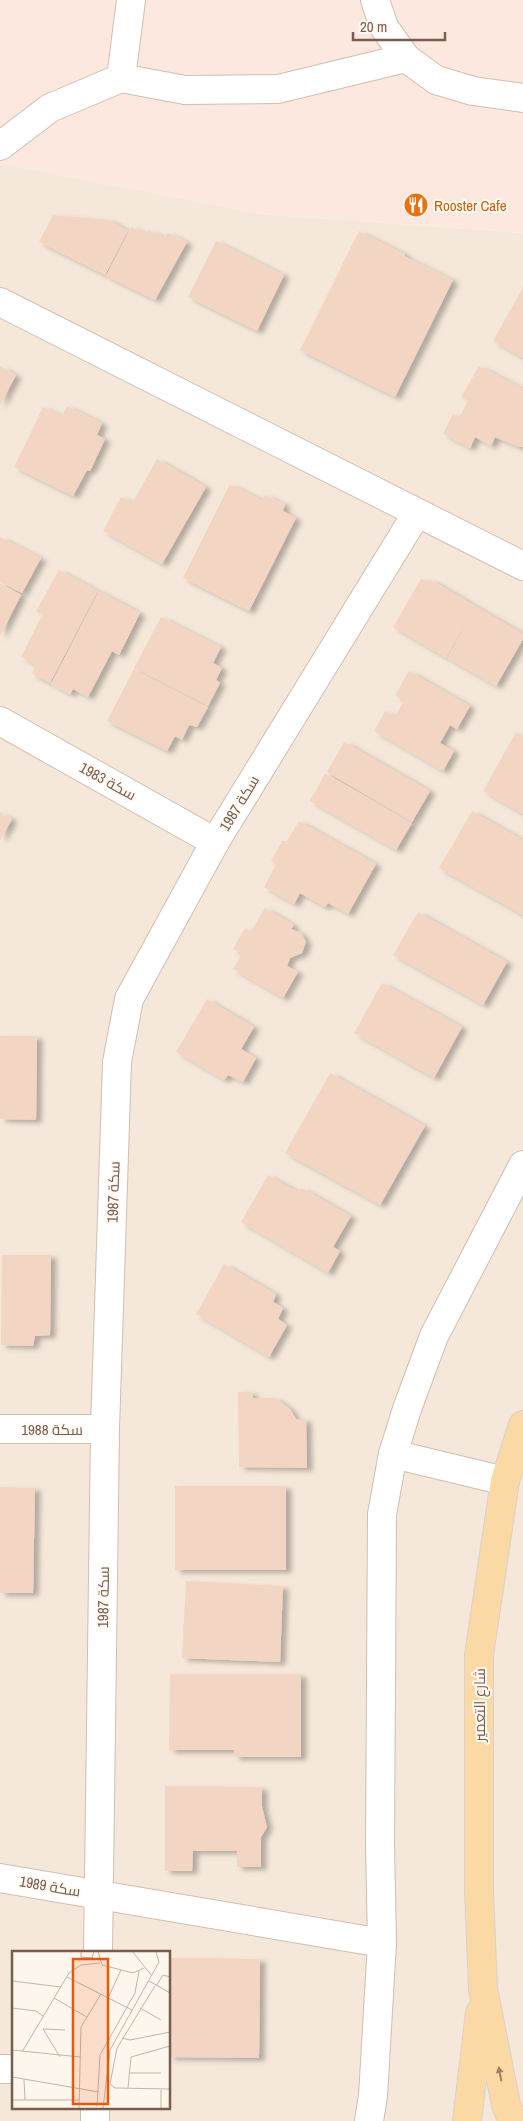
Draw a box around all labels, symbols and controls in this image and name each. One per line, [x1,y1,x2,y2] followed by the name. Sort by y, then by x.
[353,10,446,42] scale bar
[360,16,387,37] text: 20 m
[403,192,429,218] restaurant icon: Rooster Cafe
[434,195,507,216] place label: Rooster Cafe
[76,757,140,805] street label: سكة 1983
[214,771,264,835] street label: سكة 1987
[101,1161,125,1223] street label: سكة 1987
[21,1419,83,1440] street label: سكة 1988
[92,1566,114,1628] street label: سكة 1987
[469,1668,491,1743] street label: شارع التعمير
[18,1870,82,1902] street label: سكة 1989
[12,1951,170,2108] inset map
[496,2066,504,2082] one-way arrow

